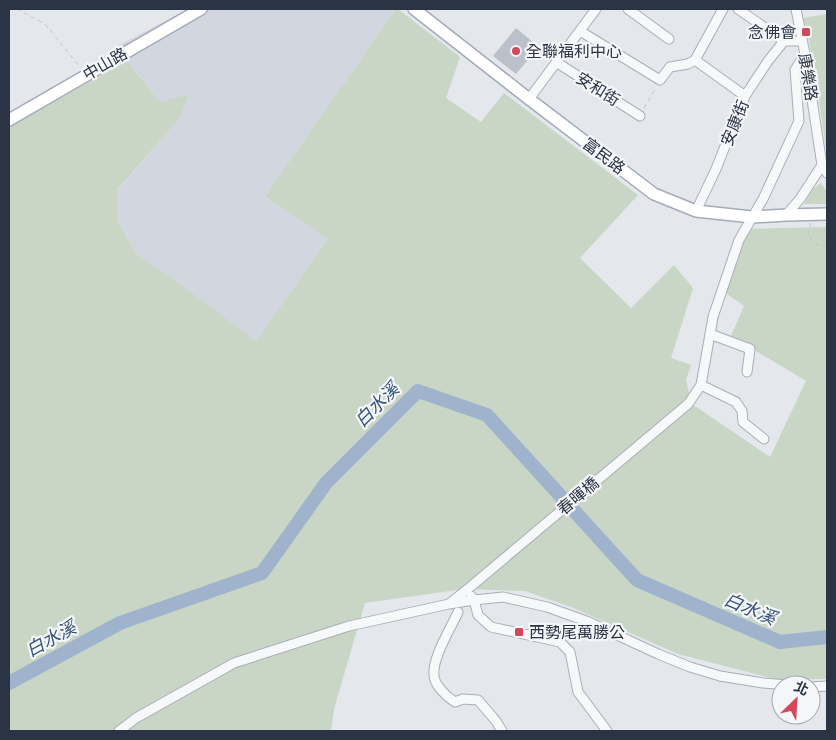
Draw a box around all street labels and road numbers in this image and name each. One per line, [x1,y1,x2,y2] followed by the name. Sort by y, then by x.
[79,44,131,84] street label: 中山路
[795,52,821,102] street label: 康樂路
[573,68,623,110] street label: 安和街
[717,97,753,149] street label: 安康街
[579,134,629,178] street label: 富民路
[554,473,602,519] street label: 春暉橋

